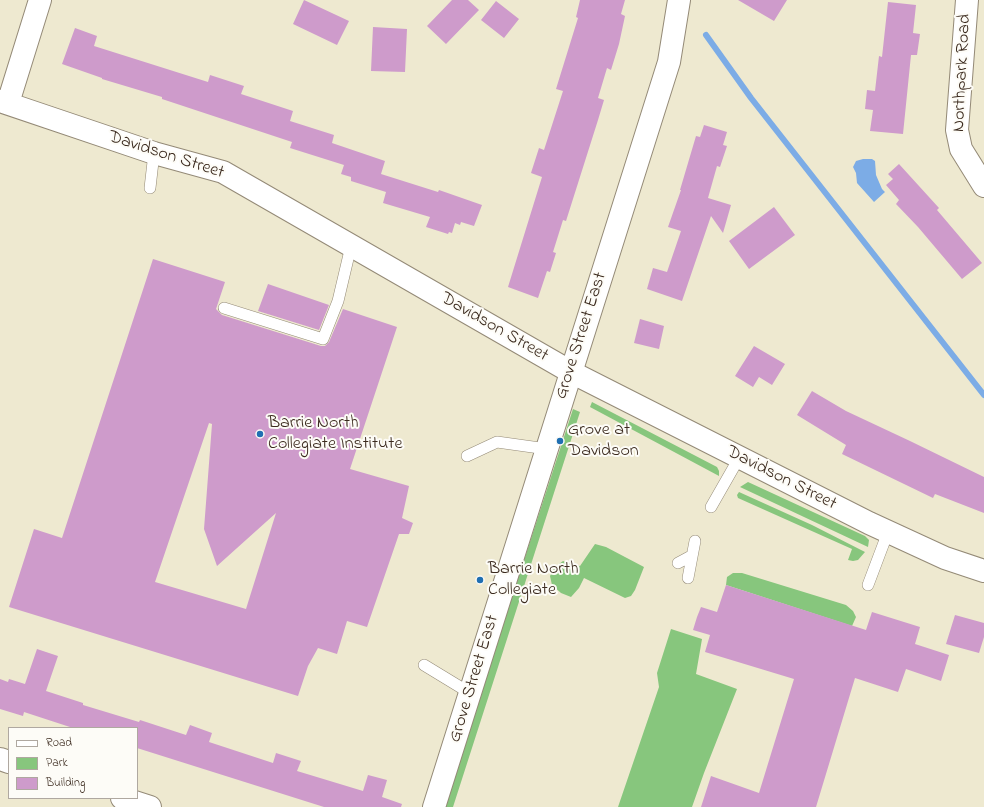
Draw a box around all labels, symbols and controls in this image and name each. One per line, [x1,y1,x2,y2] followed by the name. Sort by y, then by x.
[949,13,977,133] street label: Northpark Road
[105,127,227,185] street label: Davidson Street
[551,270,613,402] street label: Grove Street East
[436,289,552,367] street label: Davidson Street
[268,413,402,456] place label: Barrie North Collegiate Institute
[568,420,639,462] place label: Grove at Davidson
[255,429,265,439] marker: Barrie North Collegiate Institute
[555,436,565,446] marker: Grove at Davidson
[722,442,840,516] street label: Davidson Street
[488,559,578,602] place label: Barrie North Collegiate
[475,575,485,585] marker: Barrie North Collegiate
[445,613,505,745] street label: Grove Street East
[8,727,138,799] legend
[46,734,72,752] text: Road
[46,754,68,772] text: Park
[46,774,85,792] text: Building

